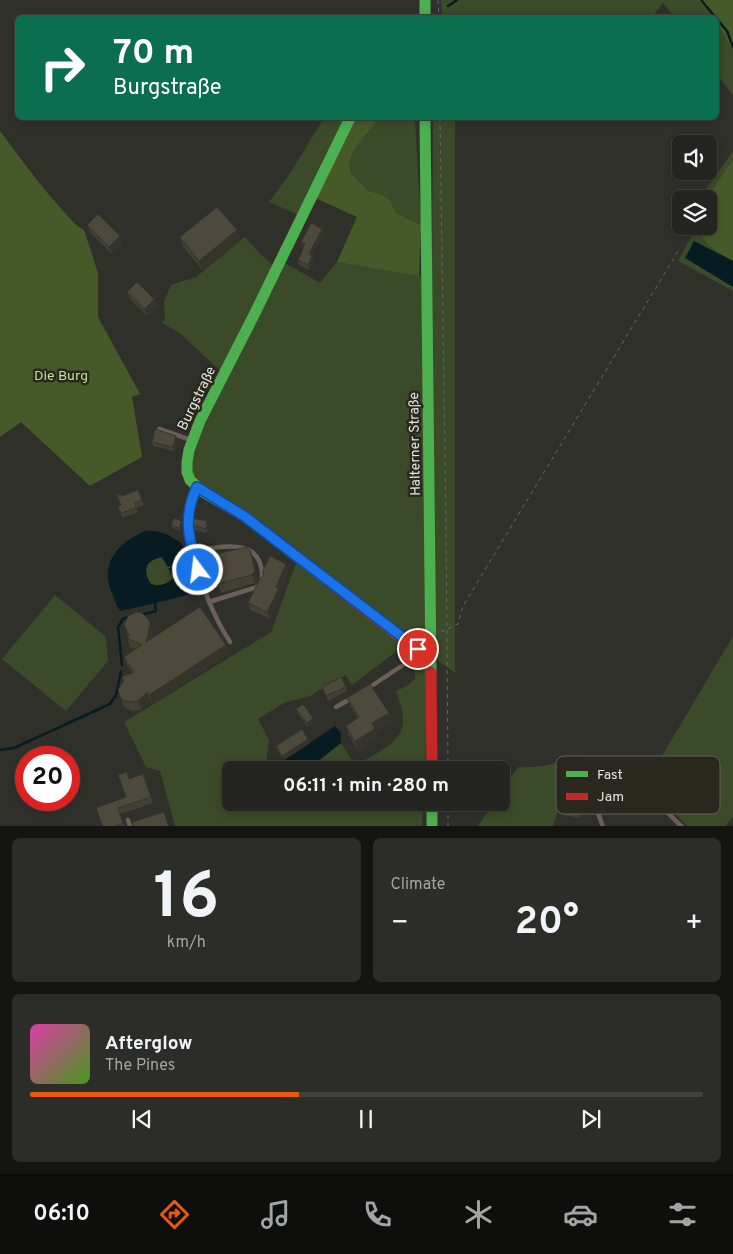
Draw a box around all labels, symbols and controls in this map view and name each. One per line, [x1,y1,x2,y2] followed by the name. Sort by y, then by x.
[113,32,194,76] text: 70 m
[30,35,95,100] icon: right
[113,75,222,102] text: Burgstraße
[672,135,717,235] map controls
[672,135,717,180] button: sound
[672,190,717,235] button: layers
[175,364,220,433] street label: Burgstraße
[34,368,88,385] park label: Die Burg
[406,392,425,496] street label: Halterner Straße
[171,543,223,595] position arrow
[397,628,439,670] pin
[404,635,432,663] icon: arrive
[15,746,80,811] speed limit sign: 20
[556,756,720,814] legend
[597,767,623,784] text: Fast
[283,774,449,798] text: 06:11 · 1 min · 280 m
[597,789,624,806] text: Jam
[153,859,219,941] text: 16
[391,875,445,895] text: Climate
[515,899,579,948] text: 20°
[391,906,409,942] text: −
[685,906,703,942] text: +
[167,933,206,953] text: km/h
[105,1032,193,1056] text: Afterglow
[105,1056,175,1076] text: The Pines
[128,1105,156,1133] icon: previous
[352,1105,380,1133] icon: pause
[577,1105,605,1133] icon: next
[157,1197,192,1232] icon: directions
[258,1197,293,1232] icon: music
[360,1197,395,1232] icon: phone
[461,1197,496,1232] icon: climate
[563,1197,598,1232] icon: car
[665,1197,700,1232] icon: filters
[33,1201,90,1228] text: 06:10

